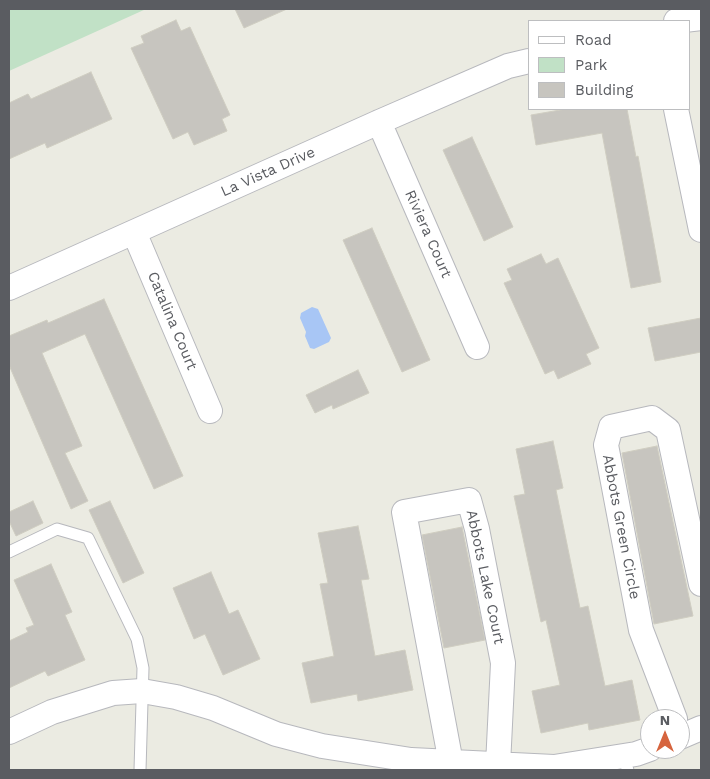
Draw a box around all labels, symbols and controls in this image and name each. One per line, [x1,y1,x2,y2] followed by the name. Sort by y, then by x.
[528,20,690,110] legend
[575,31,612,49] text: Road
[575,56,607,74] text: Park
[575,81,633,99] text: Building
[218,143,318,201] street label: La Vista Drive
[401,187,455,281] street label: Riviera Court
[143,269,201,373] street label: Catalina Court
[598,453,644,601] street label: Abbots Green Circle
[462,508,508,646] street label: Abbots Lake Court
[640,709,690,759] north arrow
[660,712,670,728] text: N

